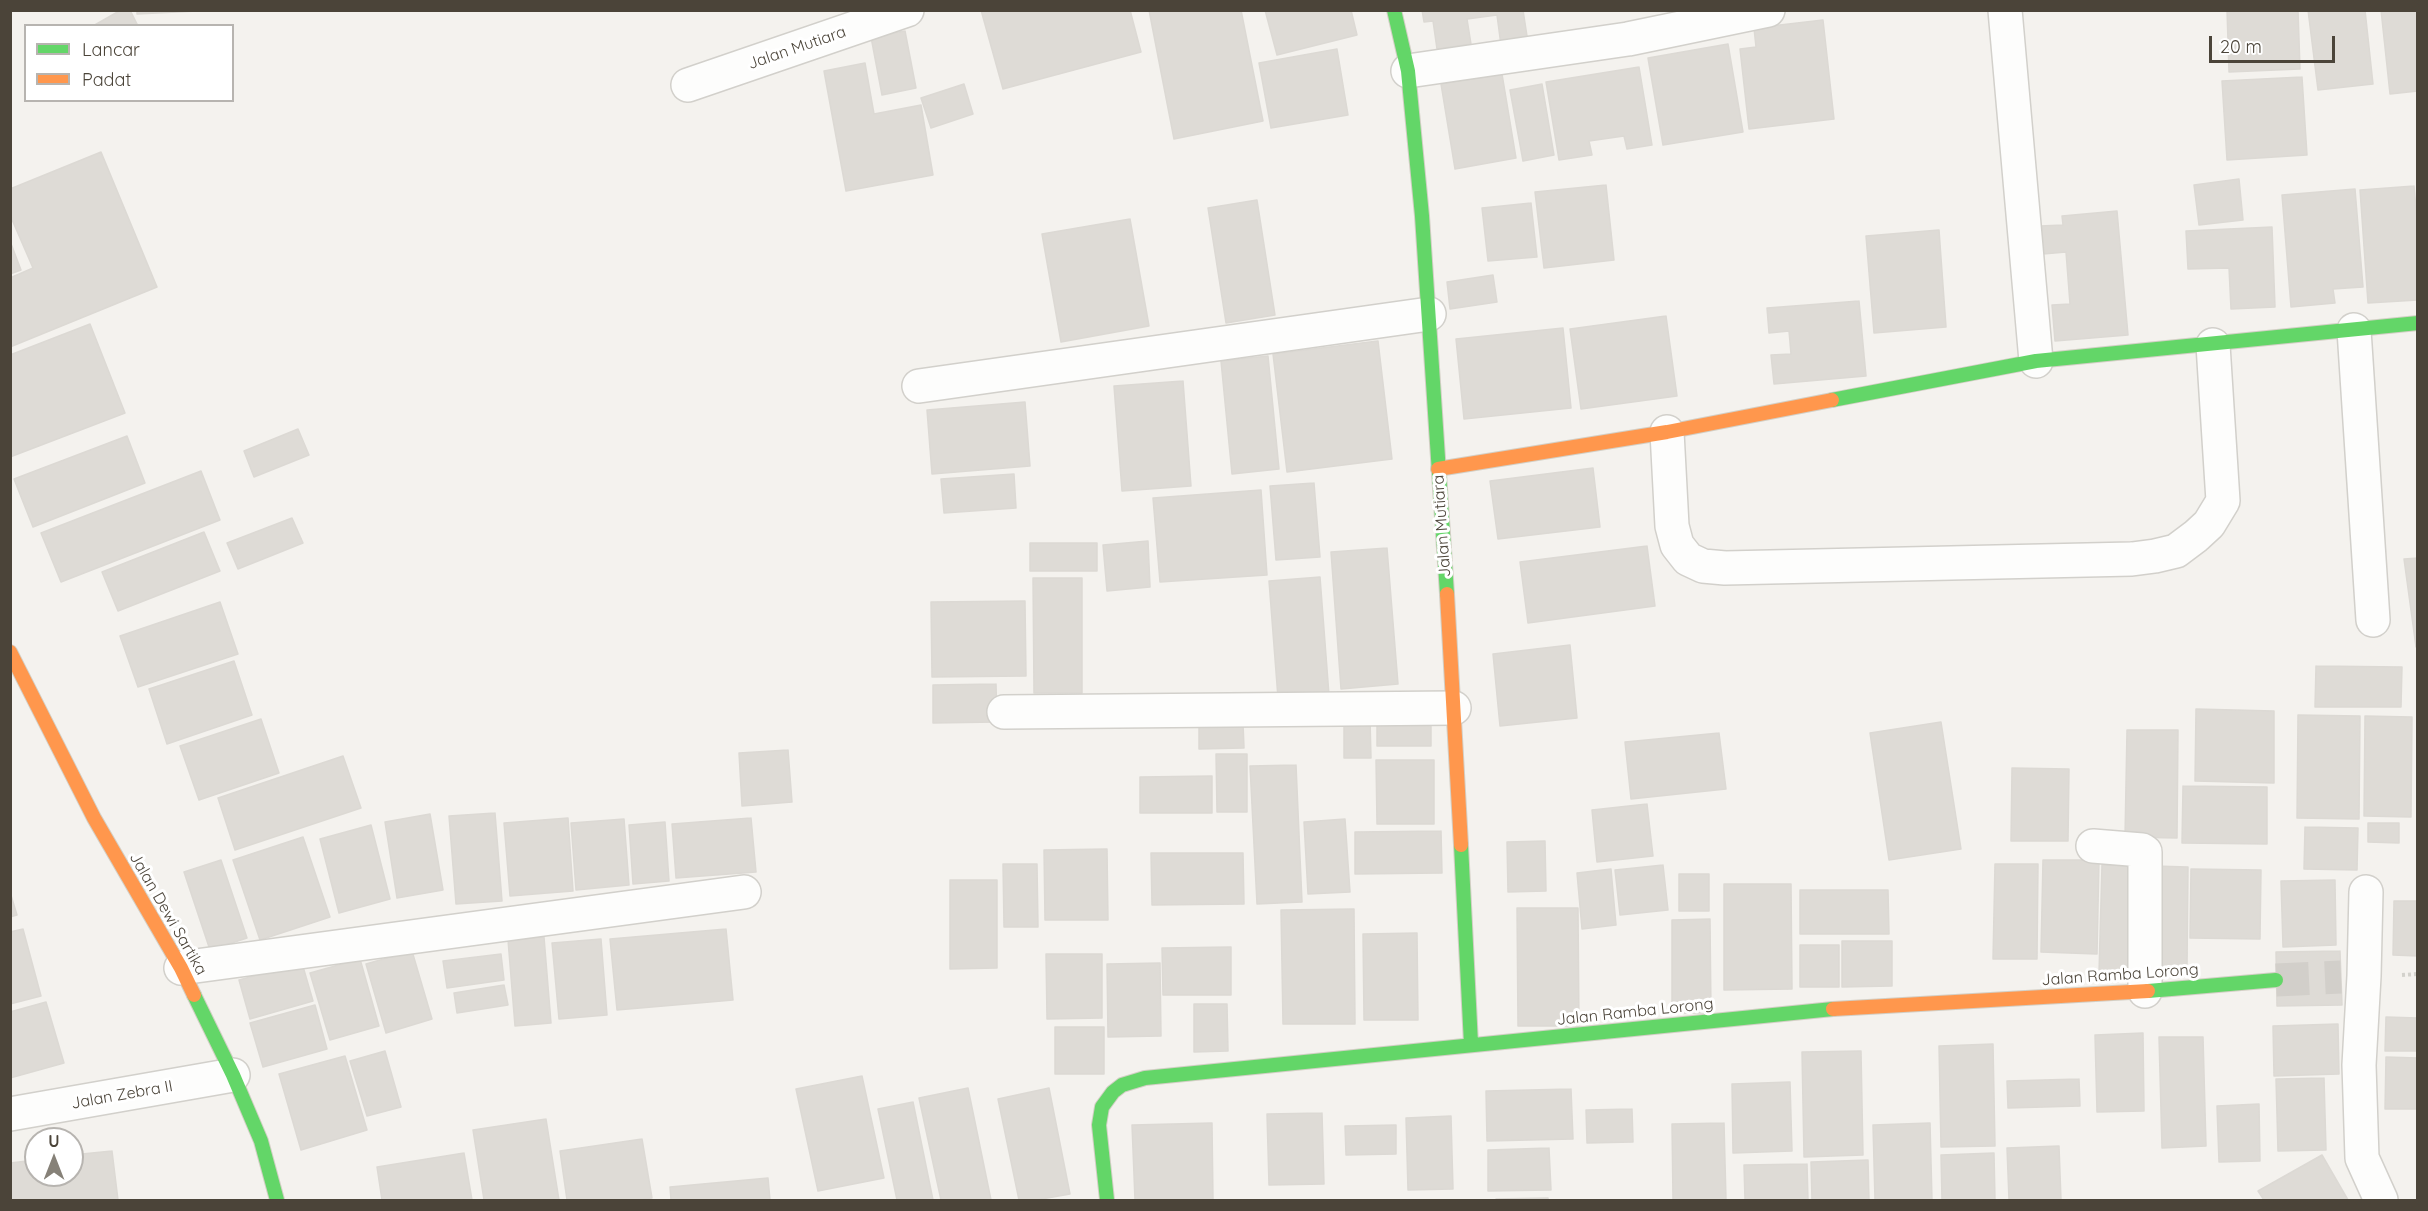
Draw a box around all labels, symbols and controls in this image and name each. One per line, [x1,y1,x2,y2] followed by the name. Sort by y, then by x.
[745,22,849,74] street label: Jalan Mutiara
[24,24,234,102] legend
[2212,24,2338,62] scale bar
[2220,35,2262,58] text: 20 m
[82,38,140,61] text: Lancar
[82,68,131,91] text: Padat
[1429,474,1455,578] street label: Jalan Mutiara
[125,849,211,979] street label: Jalan Dewi Sartika
[2041,960,2199,990] street label: Jalan Ramba Lorong
[1556,994,1714,1030] street label: Jalan Ramba Lorong
[70,1077,174,1113] street label: Jalan Zebra II
[24,1127,84,1187] north arrow
[48,1131,60,1151] text: U

